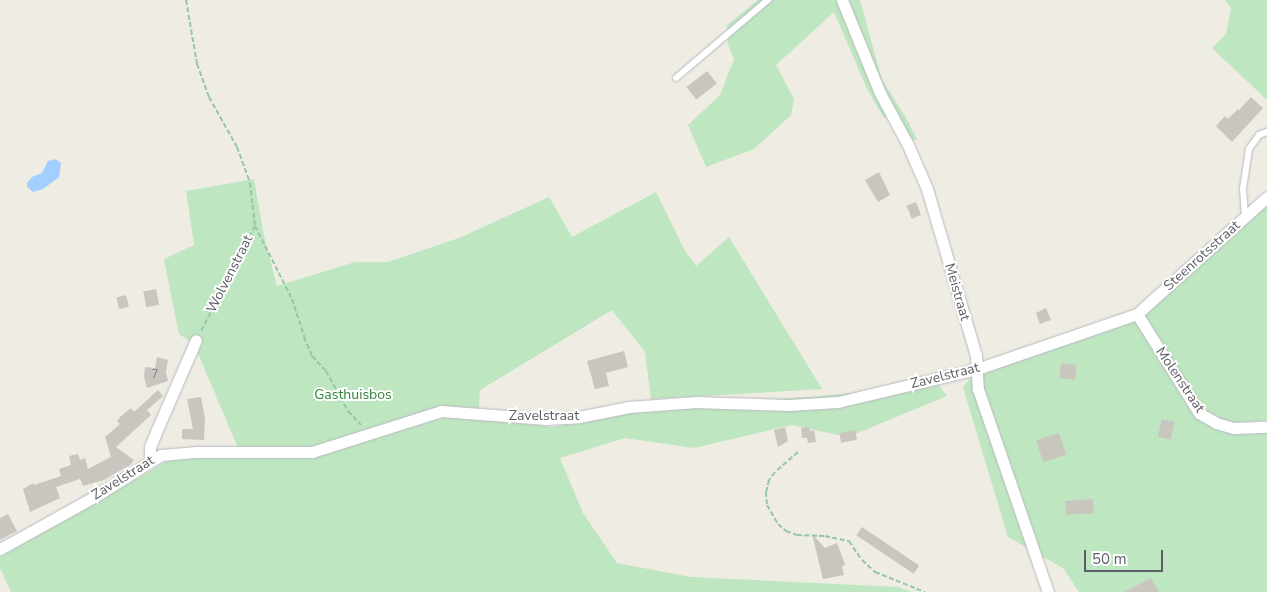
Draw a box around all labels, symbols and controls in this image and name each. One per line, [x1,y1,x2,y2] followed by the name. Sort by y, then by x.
[1160,217,1244,295] street label: Steenrotsstraat
[203,232,257,316] street label: Wolvenstraat
[941,261,973,323] street label: Meistraat
[1152,344,1208,416] street label: Molenstraat
[909,359,981,393] street label: Zavelstraat
[152,368,158,382] house number: 7
[314,387,392,403] park label: Gasthuisbos
[509,408,579,424] street label: Zavelstraat
[89,452,157,504] street label: Zavelstraat
[1087,540,1166,572] scale bar
[1092,549,1127,569] text: 50 m

